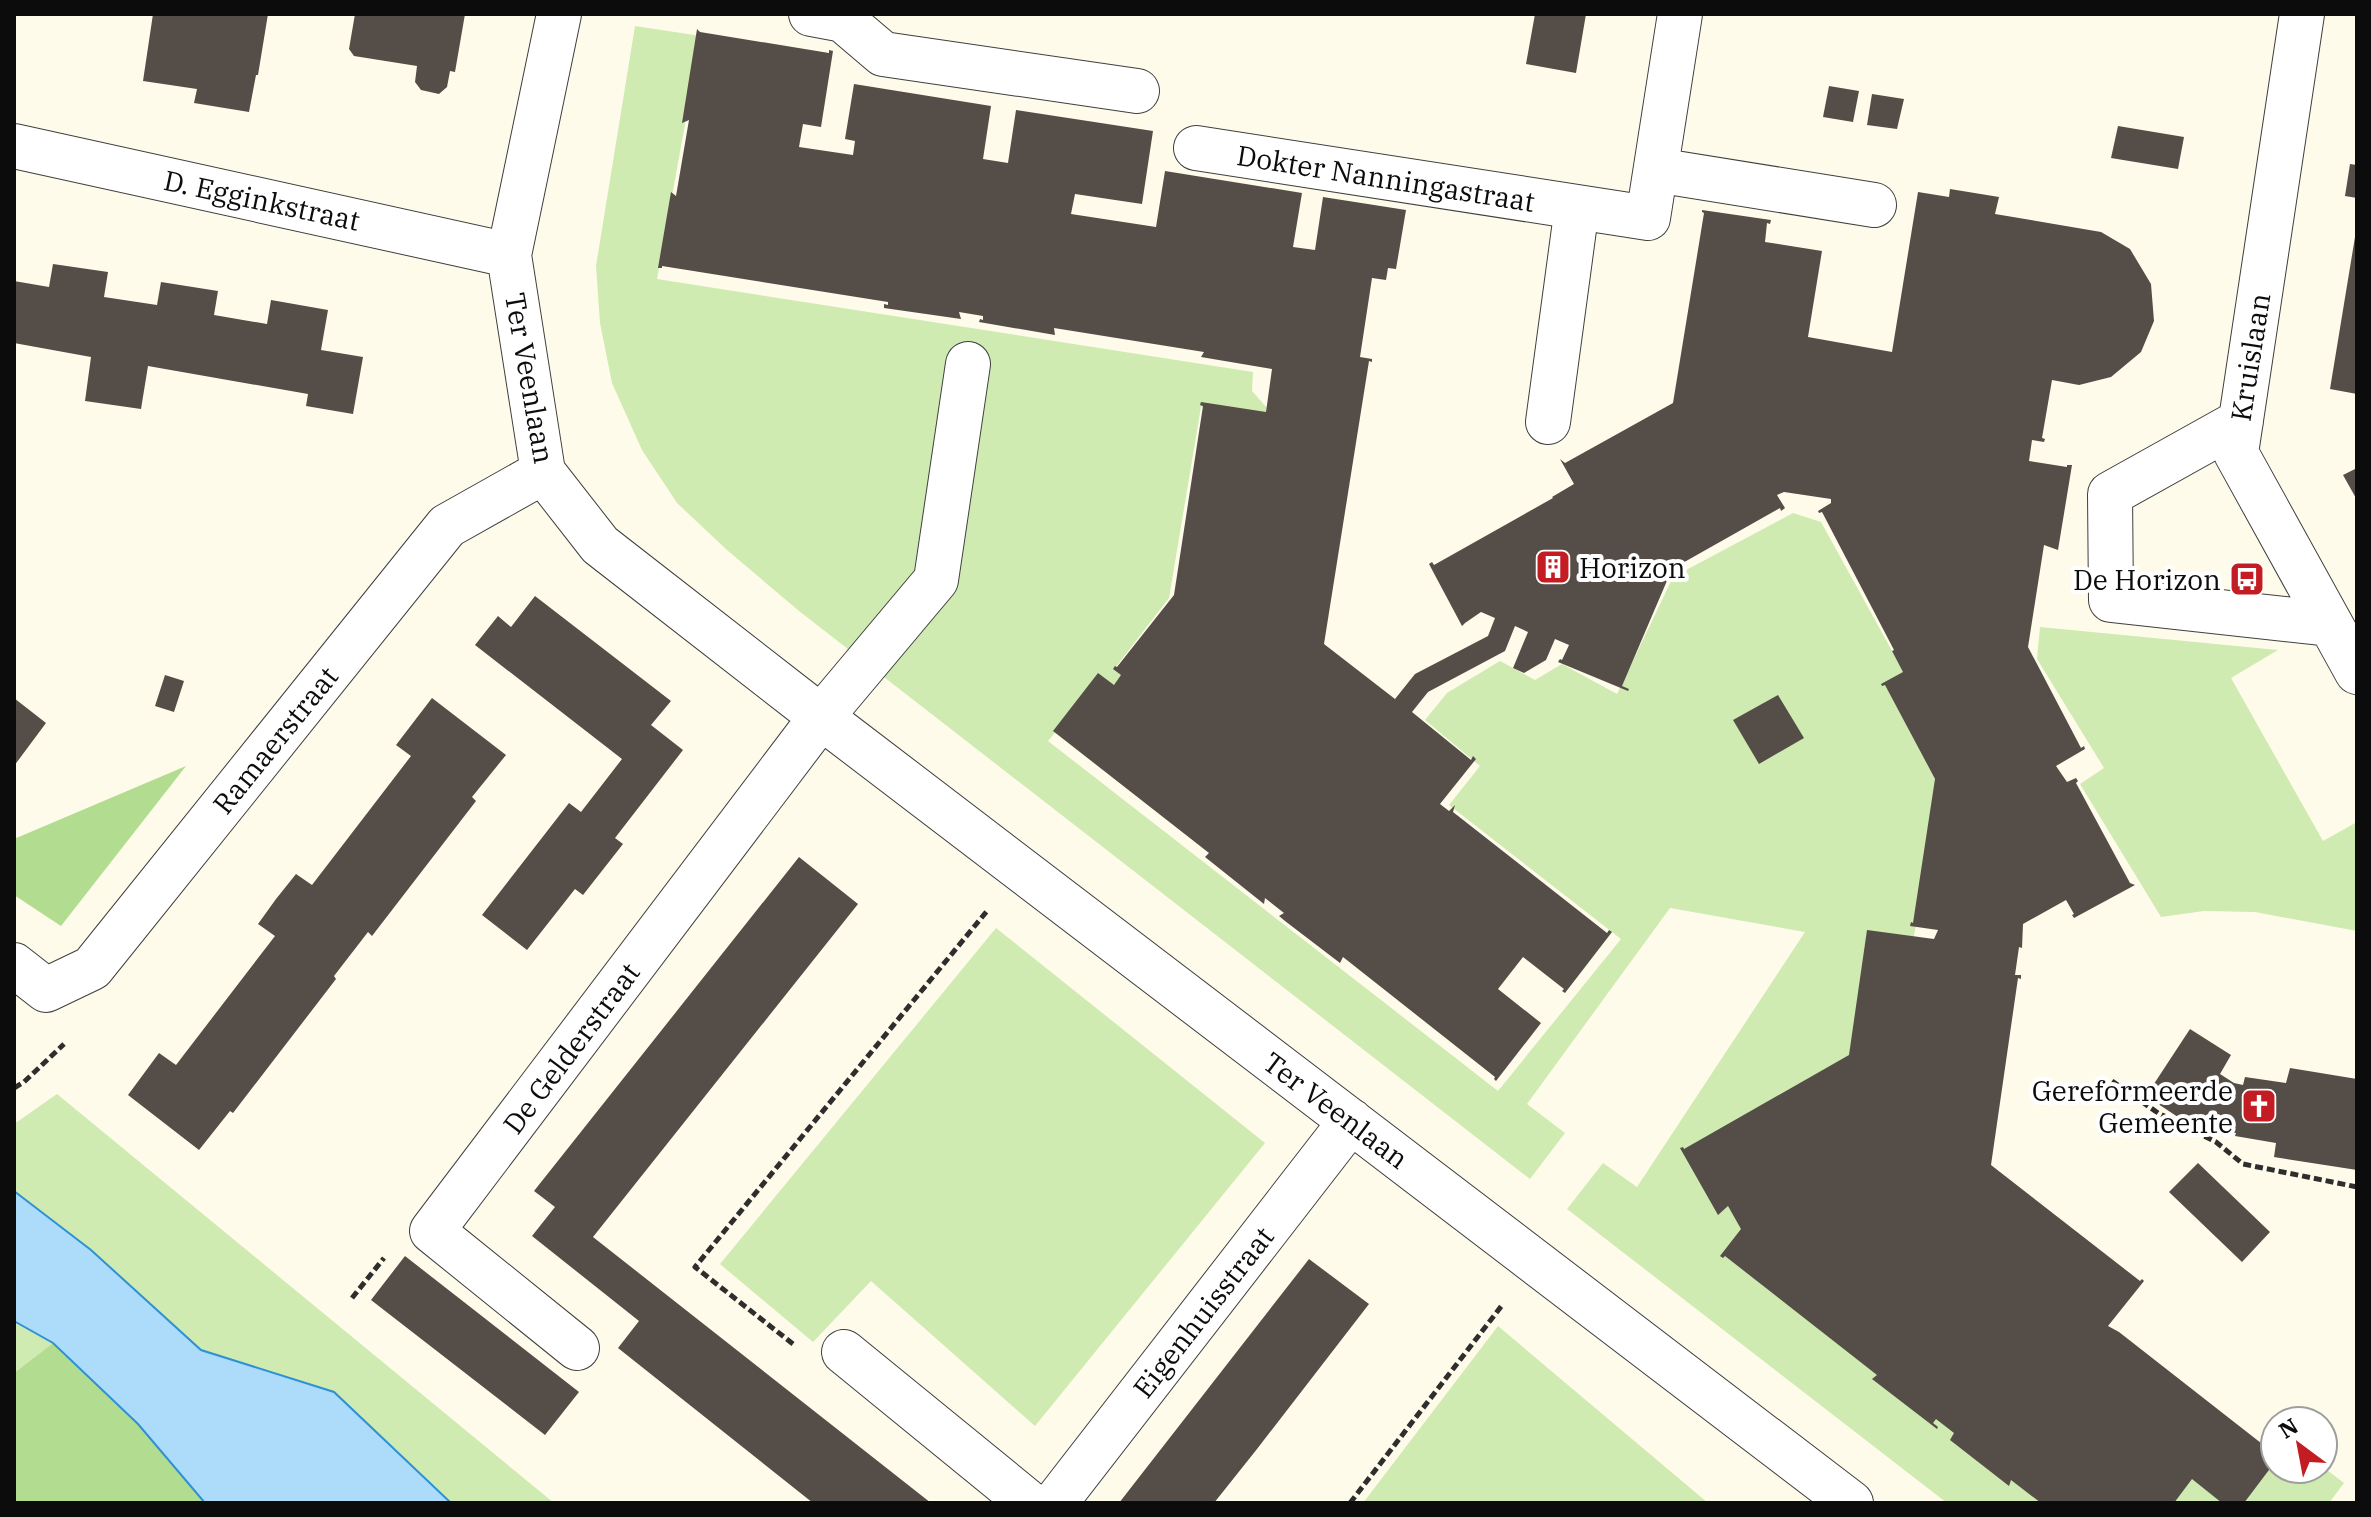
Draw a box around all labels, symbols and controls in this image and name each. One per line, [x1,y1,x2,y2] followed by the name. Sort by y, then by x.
[1234,136,1538,220] street label: Dokter Nanningastraat
[161,161,364,239] street label: D. Egginkstraat
[497,290,563,466] street label: Ter Veenlaan
[2222,290,2278,424] street label: Kruislaan
[1534,548,1572,586] building icon: Horizon
[1579,549,1686,586] place label: Horizon
[2228,560,2266,598] bus stop icon: De Horizon
[2073,561,2221,598] place label: De Horizon
[204,659,346,821] street label: Ramaerstraat
[494,955,648,1141] street label: De Gelderstraat
[1256,1043,1416,1177] street label: Ter Veenlaan
[2032,1072,2233,1141] place label: Gereformeerde Gemeente
[2240,1087,2278,1125] church icon: Gereformeerde Gemeente
[1124,1219,1282,1405] street label: Eigenhuisstraat
[2259,1405,2339,1485] north arrow
[2273,1411,2303,1445] text: N

